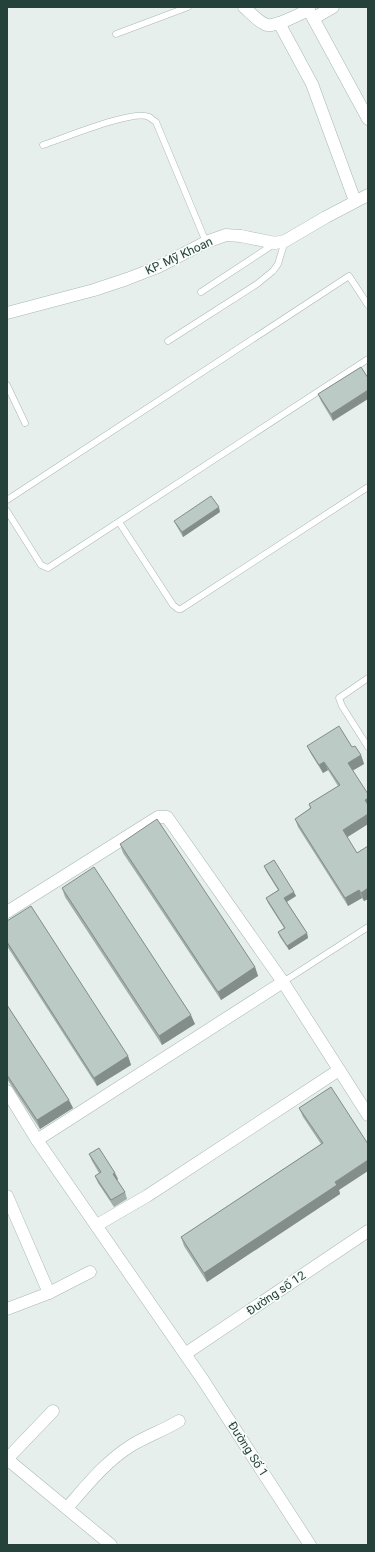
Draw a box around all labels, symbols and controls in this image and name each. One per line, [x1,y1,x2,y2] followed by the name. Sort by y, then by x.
[143,234,215,278] street label: KP. Mỹ Khoan
[244,1268,308,1318] street label: Đường số 12
[225,1419,271,1479] street label: Đường Số 1

